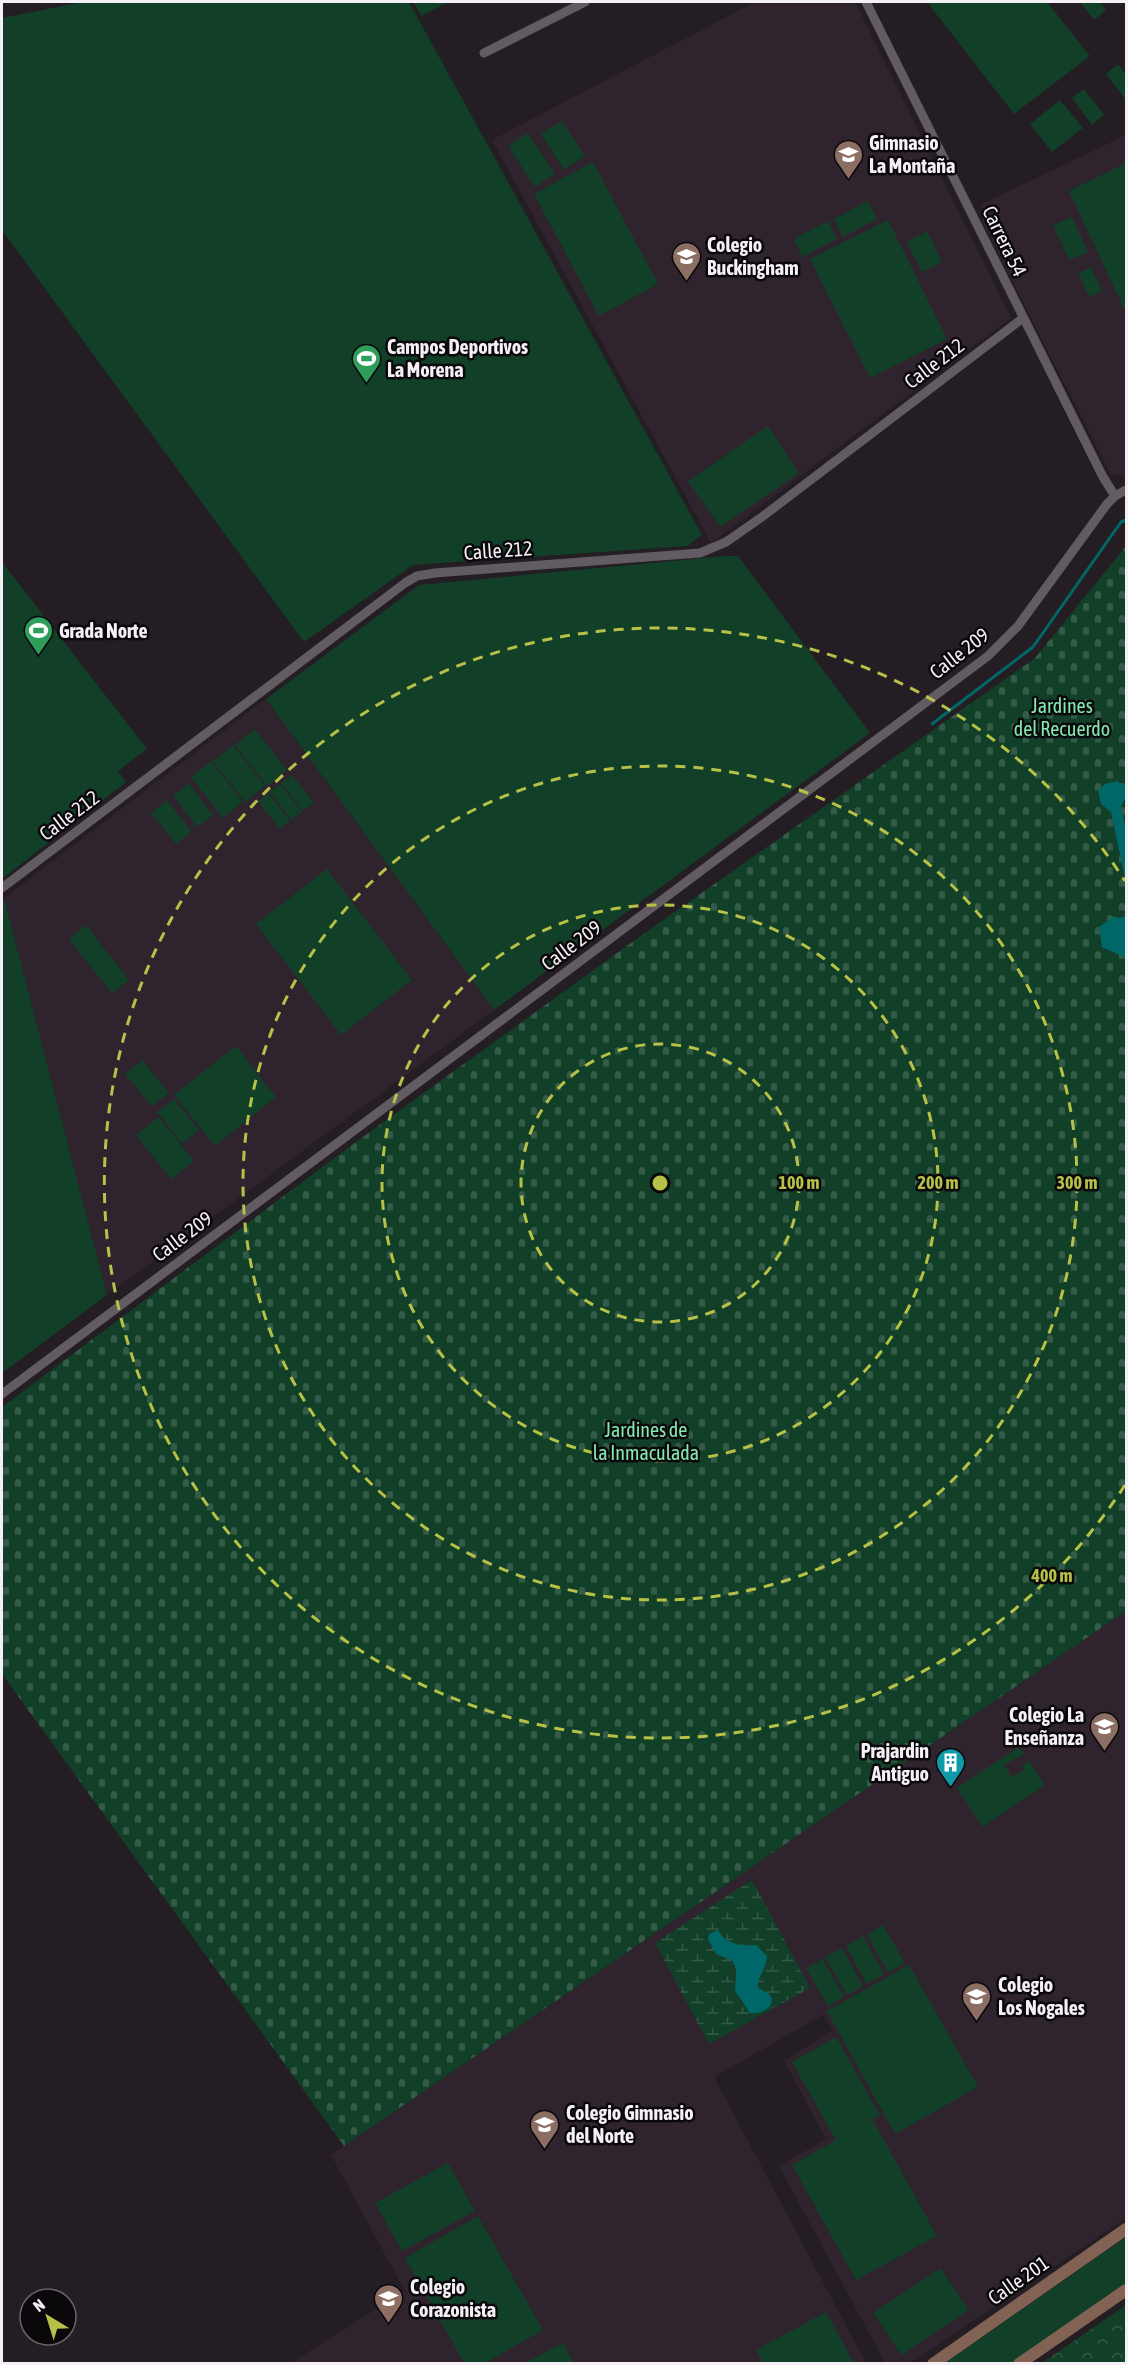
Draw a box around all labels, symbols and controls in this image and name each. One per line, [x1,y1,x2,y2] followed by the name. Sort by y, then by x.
[869,131,955,177] place label: Gimnasio La Montaña
[832,138,864,180] school or university icon: Gimnasio La Montaña
[978,202,1032,280] street label: Carrera 54
[707,233,799,279] place label: Colegio Buckingham
[670,240,702,282] school or university icon: Colegio Buckingham
[900,333,968,393] street label: Calle 212
[387,335,528,381] place label: Campos Deportivos La Morena
[350,342,382,384] sports icon: Campos Deportivos La Morena
[463,536,533,564] street label: Calle 212
[22,614,54,656] sports icon: Grada Norte
[59,619,147,642] place label: Grada Norte
[925,623,993,683] street label: Calle 209
[1014,694,1110,740] park label: Jardines del Recuerdo
[35,785,103,845] street label: Calle 212
[537,915,605,975] street label: Calle 209
[779,1172,819,1193] text: 100 m
[918,1172,958,1193] text: 200 m
[1057,1172,1097,1193] text: 300 m
[650,1173,670,1193] centre of rings
[148,1206,216,1266] street label: Calle 209
[593,1418,699,1464] park label: Jardines de la Inmaculada
[1031,1565,1072,1586] text: 400 m
[1004,1703,1084,1749] place label: Colegio La Enseñanza
[1089,1710,1121,1752] school or university icon: Colegio La Enseñanza
[861,1739,929,1785] place label: Prajardin Antiguo
[934,1746,966,1788] building icon: Prajardin Antiguo
[998,1973,1085,2019] place label: Colegio Los Nogales
[961,1980,993,2022] school or university icon: Colegio Los Nogales
[566,2101,694,2147] place label: Colegio Gimnasio del Norte
[529,2108,561,2150] school or university icon: Colegio Gimnasio del Norte
[983,2251,1053,2309] street label: Calle 201
[410,2275,496,2321] place label: Colegio Corazonista
[373,2282,405,2324] school or university icon: Colegio Corazonista
[18,2287,78,2347] north arrow
[29,2295,48,2315] text: N

